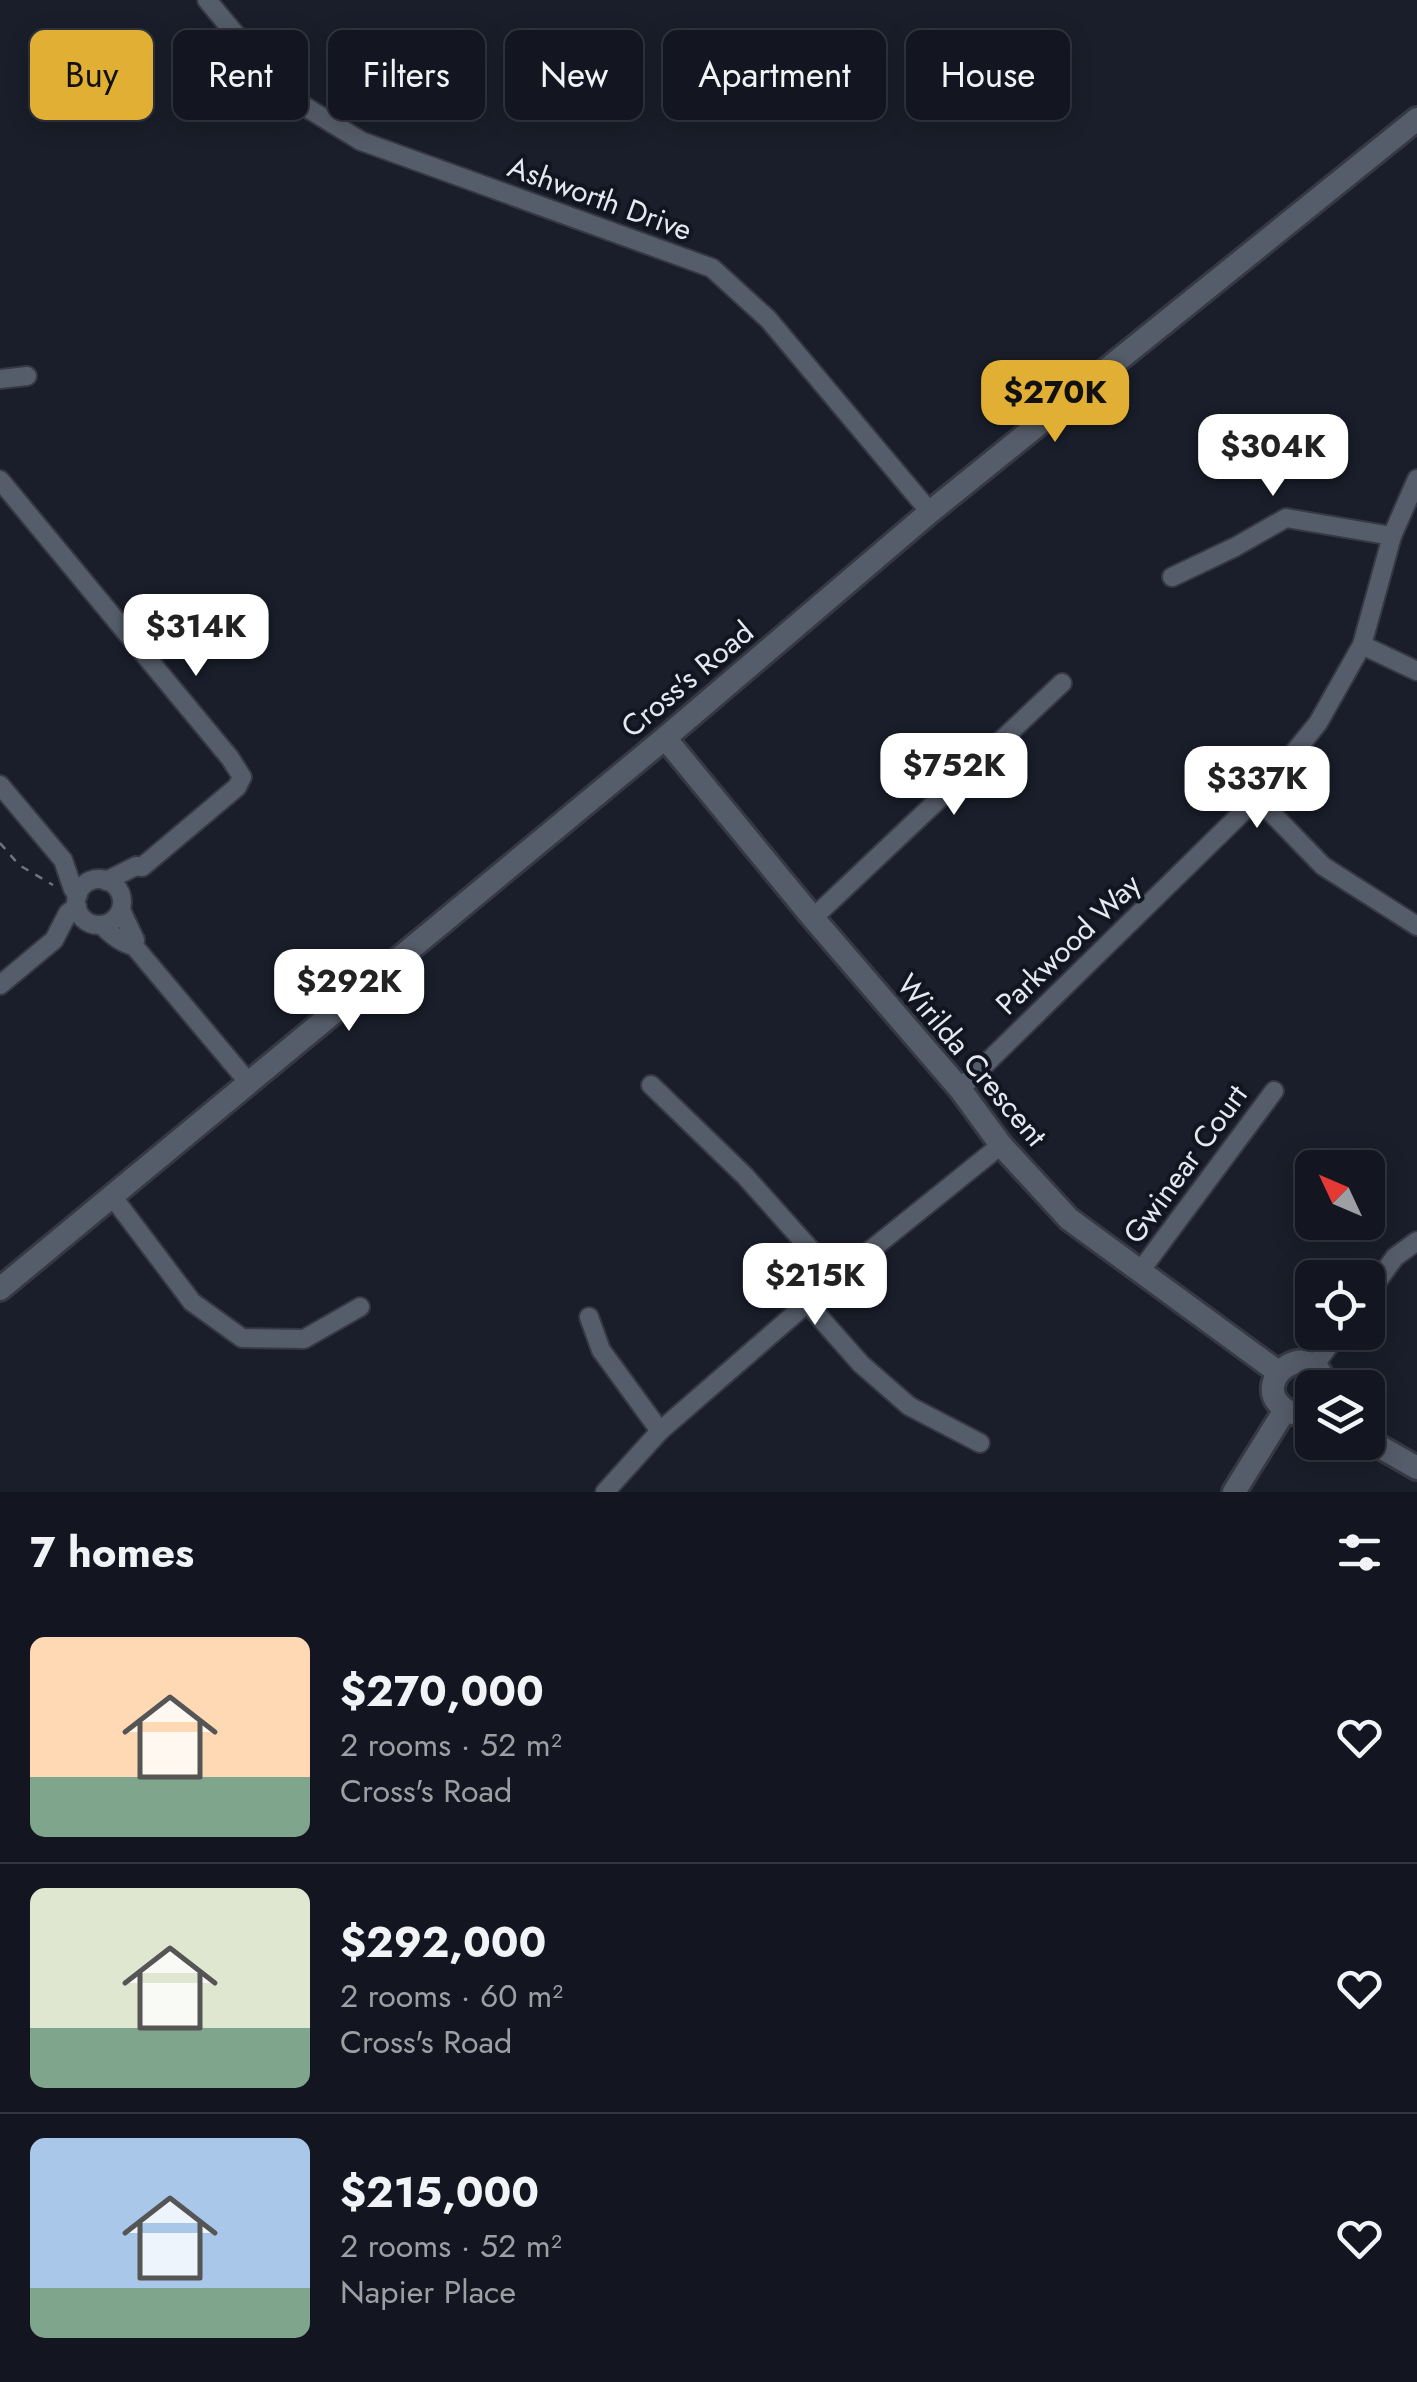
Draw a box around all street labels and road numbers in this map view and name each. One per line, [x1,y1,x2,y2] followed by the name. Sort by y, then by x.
[502,145,698,251] street label: Ashworth Drive
[611,611,763,747] street label: Cross's Road
[986,863,1151,1024] street label: Parkwood Way
[887,964,1058,1156] street label: Wirilda Crescent
[1113,1075,1258,1252] street label: Gwinear Court

